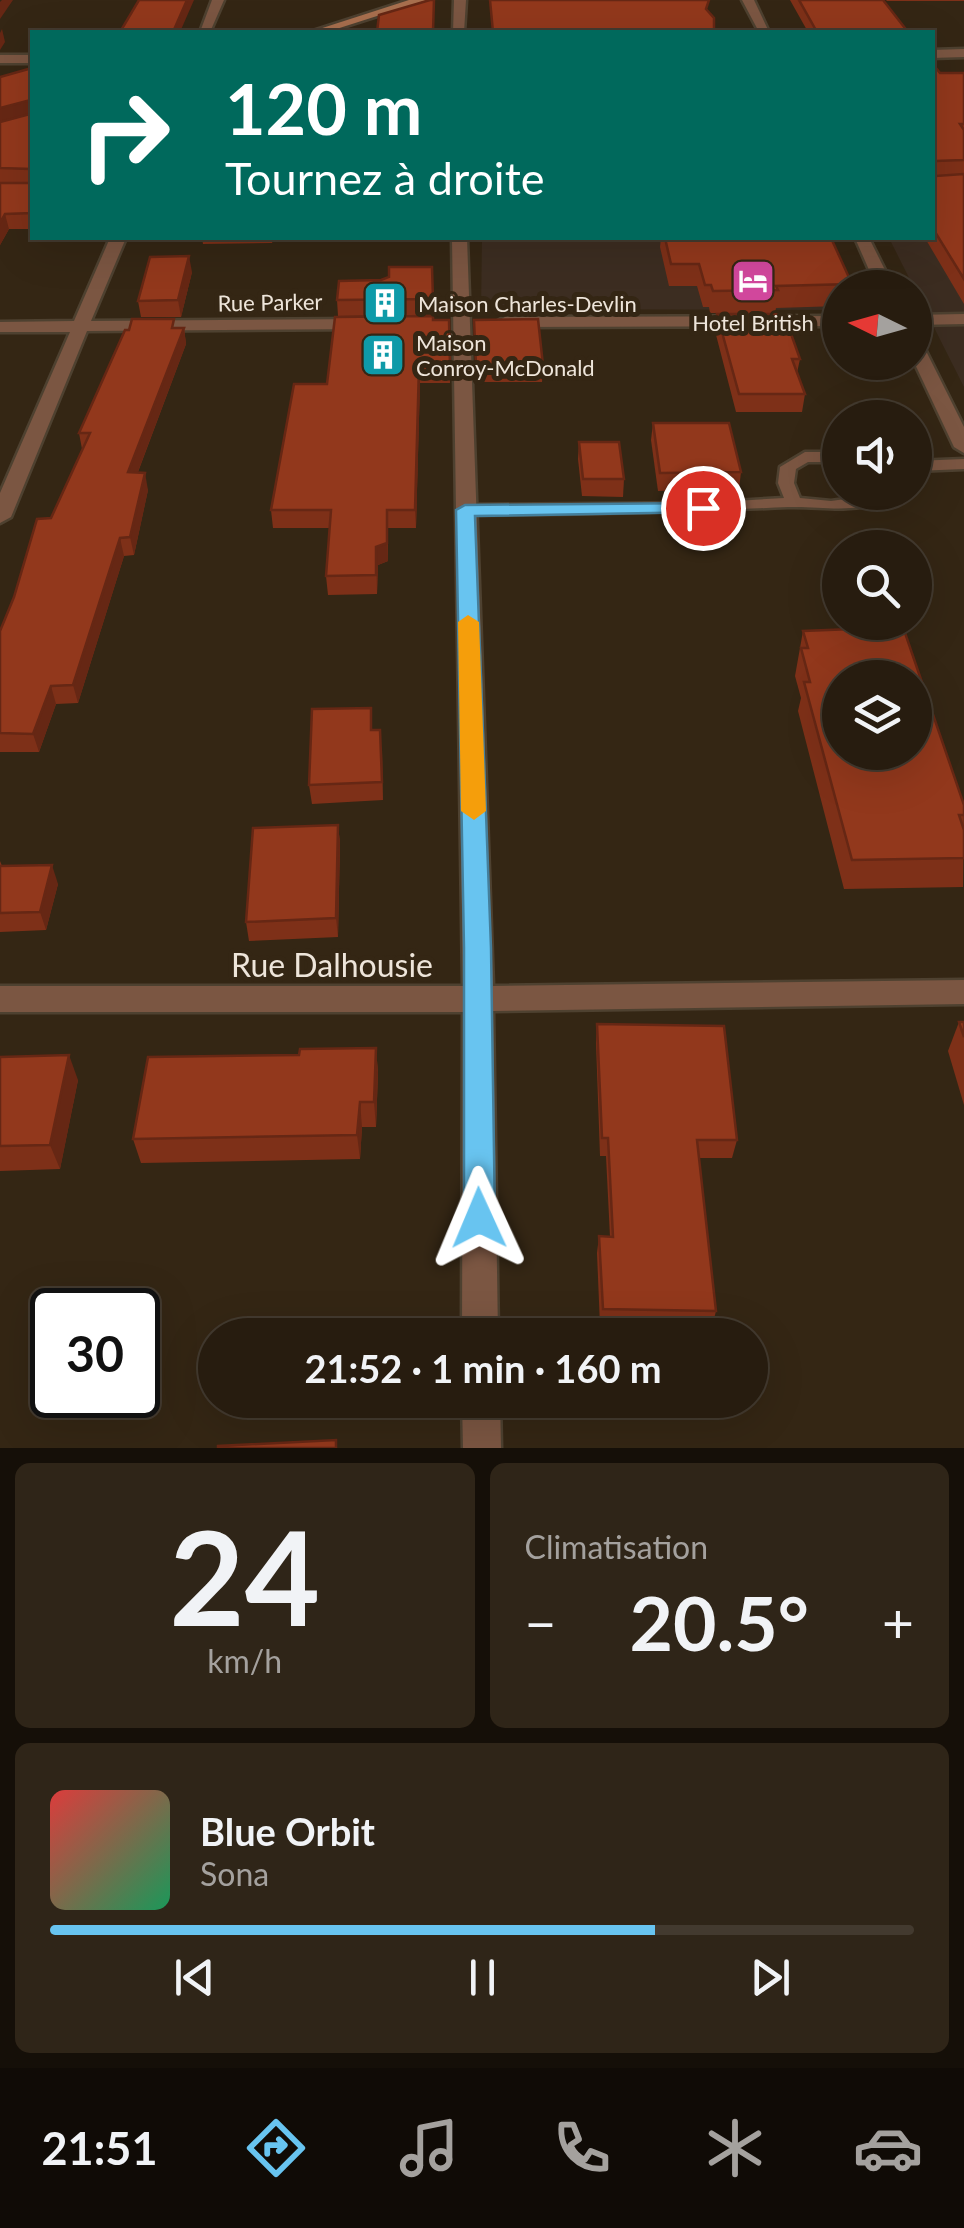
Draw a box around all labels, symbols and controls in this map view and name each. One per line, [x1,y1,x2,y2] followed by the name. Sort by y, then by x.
[225,66,422,150] text: 120 m
[60,70,190,200] icon: right
[225,151,544,205] text: Tournez à droite
[730,258,776,304] hotel icon: Hotel British
[822,270,932,380] north arrow
[822,270,932,770] map controls
[362,280,408,326] building icon: Maison Charles-Devlin
[217,288,323,316] street label: Rue Parker
[418,290,637,317] place label: Maison Charles-Devlin
[692,309,814,336] place label: Hotel British
[416,329,595,381] place label: Maison Conroy-McDonald
[360,332,406,378] building icon: Maison Conroy-McDonald
[822,400,932,510] button: sound
[661,466,746,551] pin
[676,481,731,536] icon: arrive
[822,530,932,640] button: search
[822,660,932,770] button: layers
[231,945,433,984] street label: Rue Dalhousie
[427,1166,531,1270] position arrow
[30,1288,160,1418] speed limit sign: 30
[304,1345,662,1391] text: 21:52 · 1 min · 160 m
[169,1498,320,1654] text: 24
[525,1527,708,1566] text: Climatisation
[630,1577,809,1667] text: 20.5°
[525,1589,556,1655] text: −
[882,1589,914,1655] text: +
[207,1641,282,1680] text: km/h
[200,1808,375,1854] text: Blue Orbit
[200,1854,269,1893] text: Sona
[167,1950,222,2005] icon: previous
[455,1950,510,2005] icon: pause
[743,1950,798,2005] icon: next
[241,2113,311,2183] icon: directions
[394,2113,464,2183] icon: music
[547,2113,617,2183] icon: phone
[700,2113,770,2183] icon: climate
[853,2113,923,2183] icon: car
[42,2121,158,2175] text: 21:51

